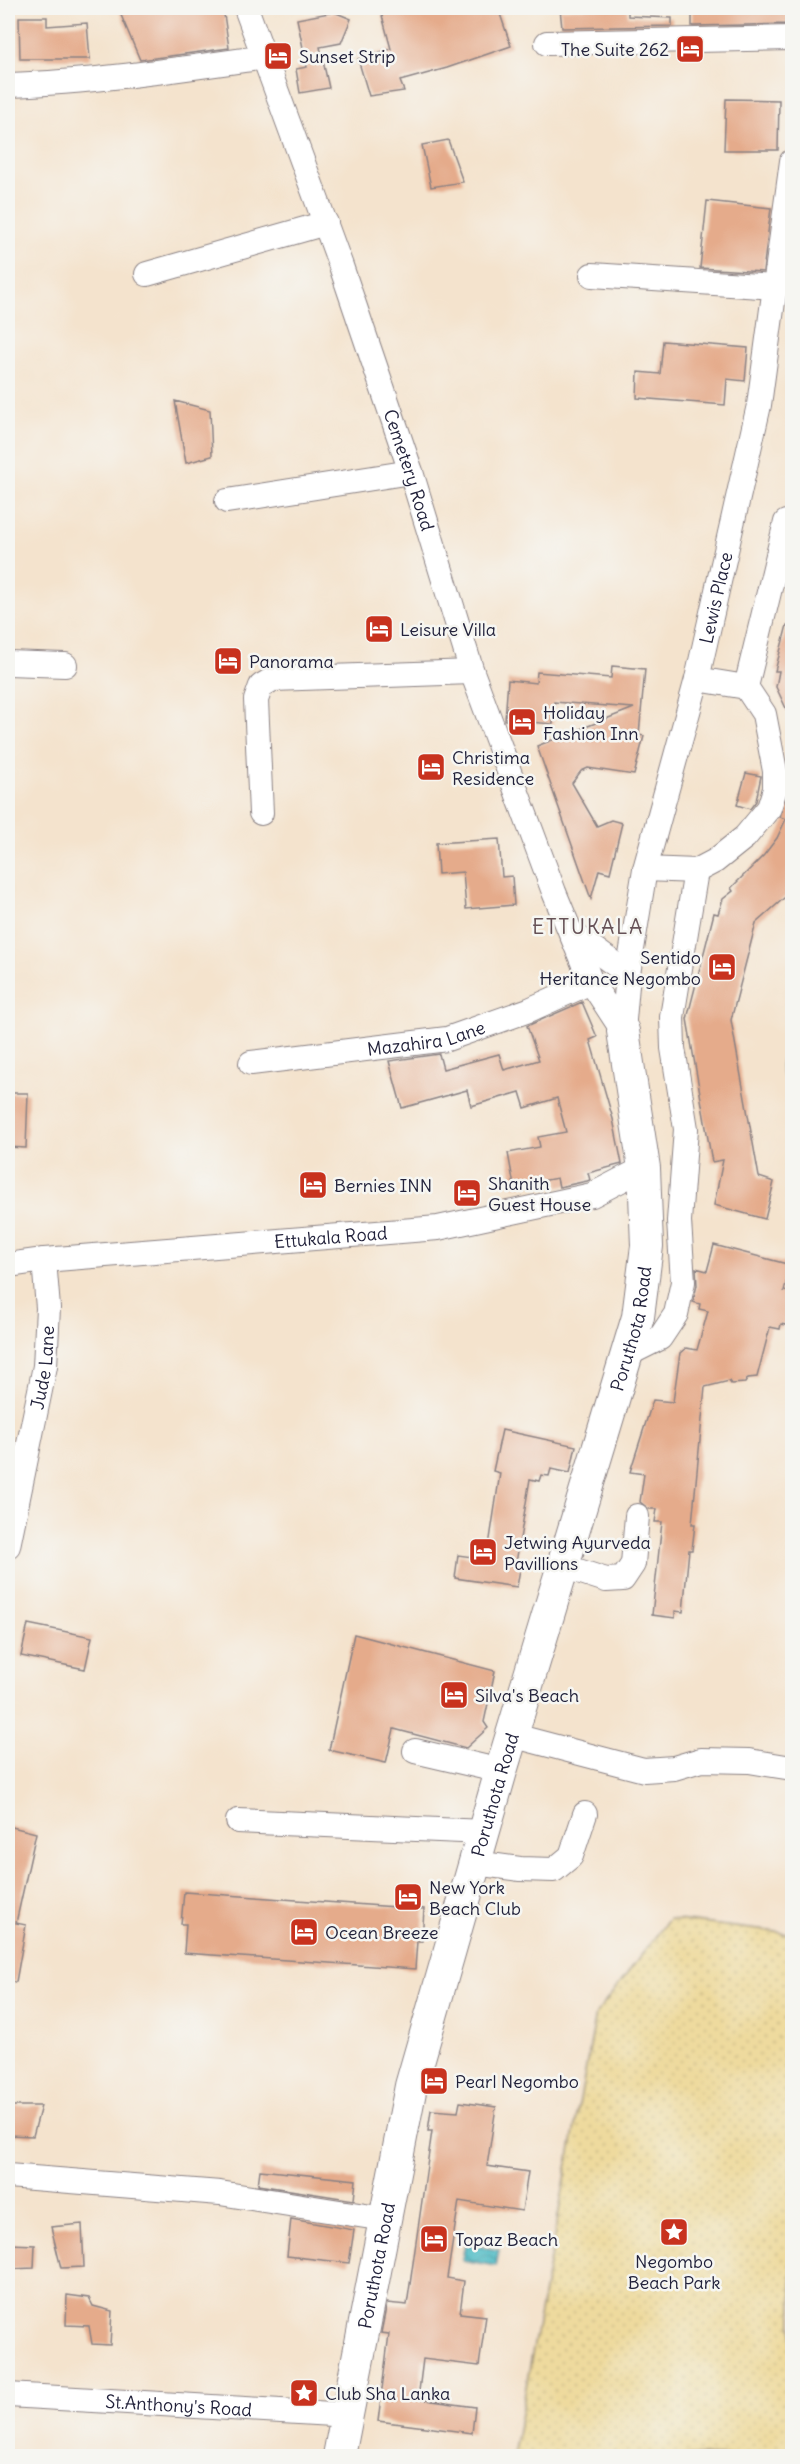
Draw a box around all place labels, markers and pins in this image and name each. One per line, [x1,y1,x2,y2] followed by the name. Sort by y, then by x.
[674,33,706,65] hotel icon: The Suite 262
[561,38,669,61] place label: The Suite 262
[262,40,294,72] hotel icon: Sunset Strip
[299,45,396,68] place label: Sunset Strip
[363,613,395,645] hotel icon: Leisure Villa
[400,618,496,641] place label: Leisure Villa
[212,645,244,677] hotel icon: Panorama
[249,650,334,673] place label: Panorama
[543,701,639,745] place label: Holiday Fashion Inn
[506,706,538,738] hotel icon: Holiday Fashion Inn
[452,746,534,790] place label: Christima Residence
[415,751,447,783] hotel icon: Christima Residence
[540,946,701,990] place label: Sentido Heritance Negombo
[706,951,738,983] hotel icon: Sentido Heritance Negombo
[297,1169,329,1201] hotel icon: Bernies INN
[488,1172,591,1216] place label: Shanith Guest House
[334,1174,432,1197] place label: Bernies INN
[451,1177,483,1209] hotel icon: Shanith Guest House
[504,1531,651,1575] place label: Jetwing Ayurveda Pavillions
[467,1536,499,1568] hotel icon: Jetwing Ayurveda Pavillions
[438,1679,470,1711] hotel icon: Silva's Beach
[475,1684,579,1707] place label: Silva's Beach
[429,1876,521,1920] place label: New York Beach Club
[392,1881,424,1913] hotel icon: New York Beach Club
[288,1916,320,1948] hotel icon: Ocean Breeze
[325,1921,438,1944] place label: Ocean Breeze
[418,2065,450,2097] hotel icon: Pearl Negombo
[455,2070,579,2093] place label: Pearl Negombo
[658,2216,690,2248] place icon: Negombo Beach Park
[418,2223,450,2255] hotel icon: Topaz Beach
[455,2228,558,2251] place label: Topaz Beach
[628,2250,720,2294] place label: Negombo Beach Park
[288,2377,320,2409] place icon: Club Sha Lanka
[325,2382,450,2405] place label: Club Sha Lanka

